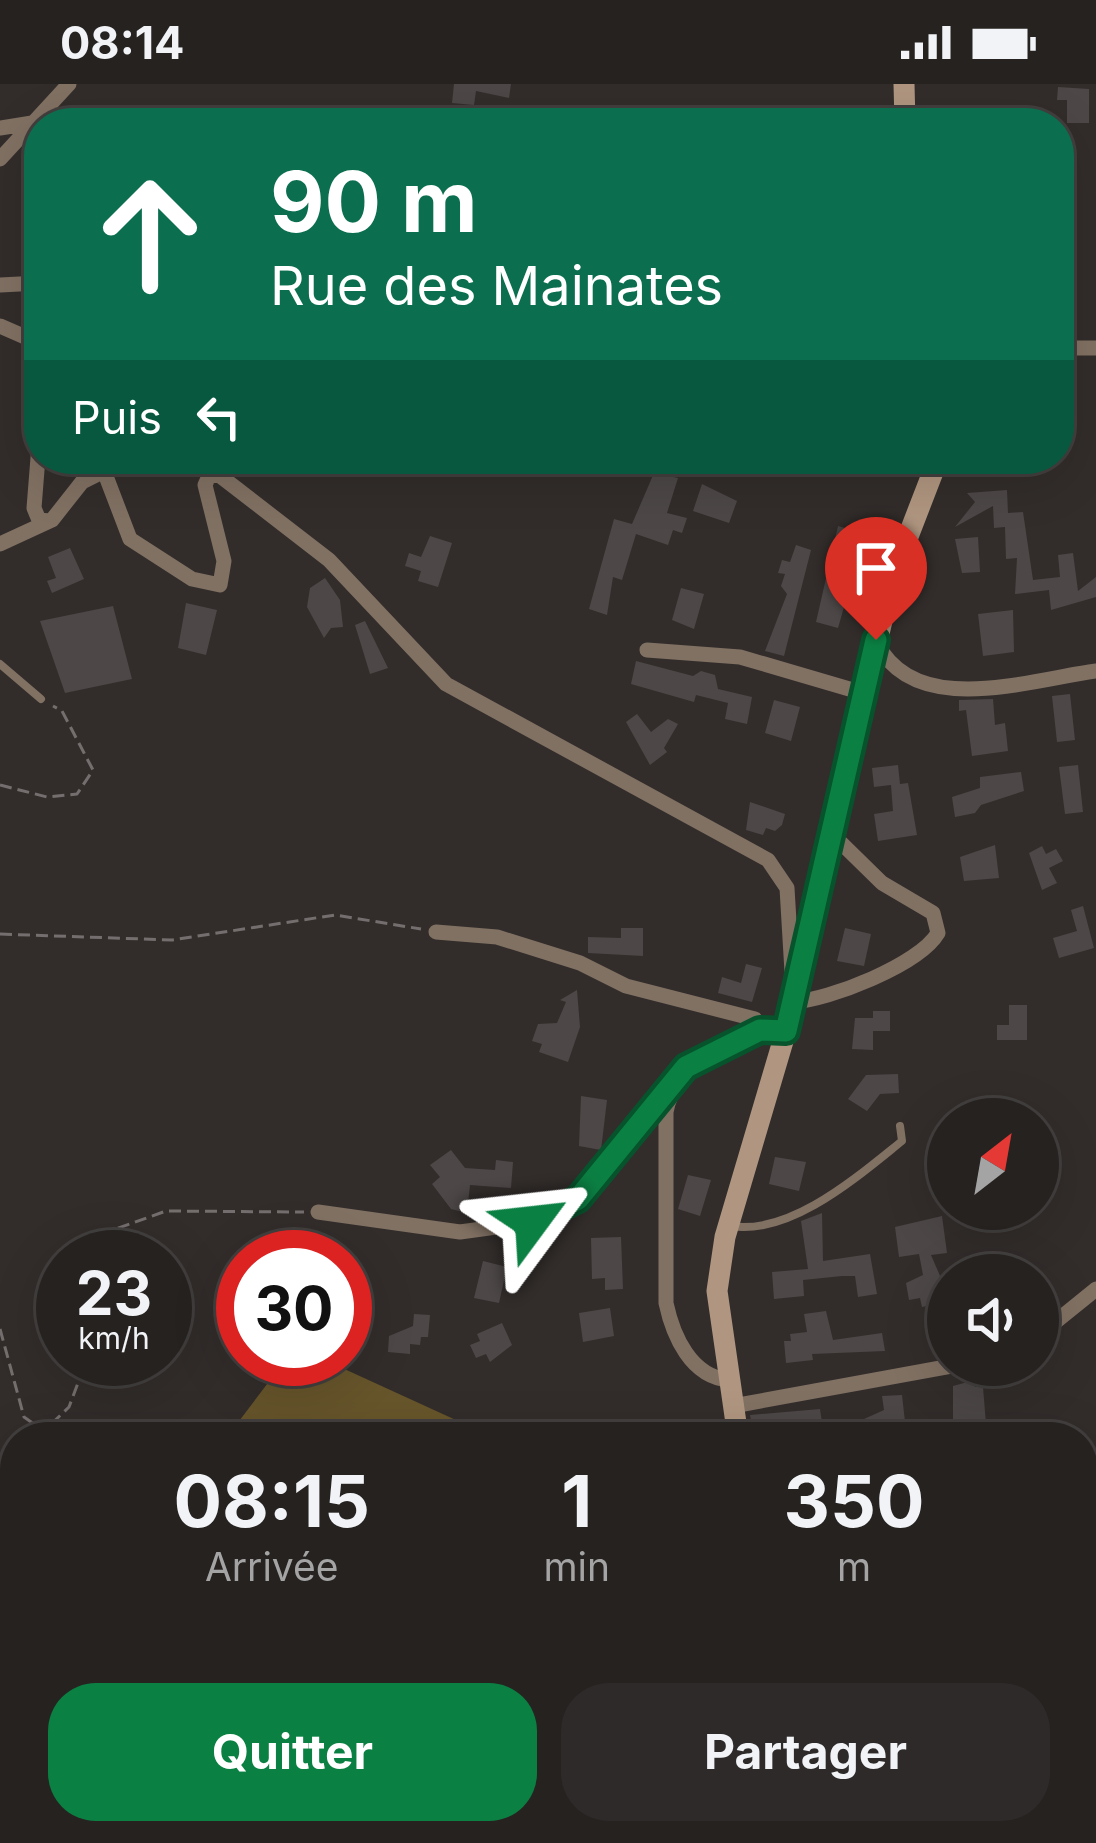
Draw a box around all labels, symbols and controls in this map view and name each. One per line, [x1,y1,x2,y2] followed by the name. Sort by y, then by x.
[60,15,185,70] text: 08:14
[270,151,478,252] text: 90 m
[72,156,228,312] icon: ahead
[270,253,723,318] text: Rue des Mainates
[186,384,252,450] icon: left
[72,390,162,445] text: Puis
[825,517,927,640] pin
[843,535,909,601] icon: arrive
[927,1098,1059,1230] north arrow
[927,1098,1059,1386] map controls
[469,1159,595,1285] position arrow
[216,1230,372,1386] speed limit sign: 30
[927,1254,1059,1386] button: sound
[76,1257,152,1329] text: 23
[78,1320,150,1356] text: km/h
[173,1457,370,1544] text: 08:15
[561,1457,592,1544] text: 1
[784,1457,925,1544] text: 350
[205,1543,338,1590] text: Arrivée
[543,1543,610,1590] text: min
[837,1543,871,1590] text: m
[48,1683,537,1821] button: Quitter
[561,1683,1050,1821] button: Partager

